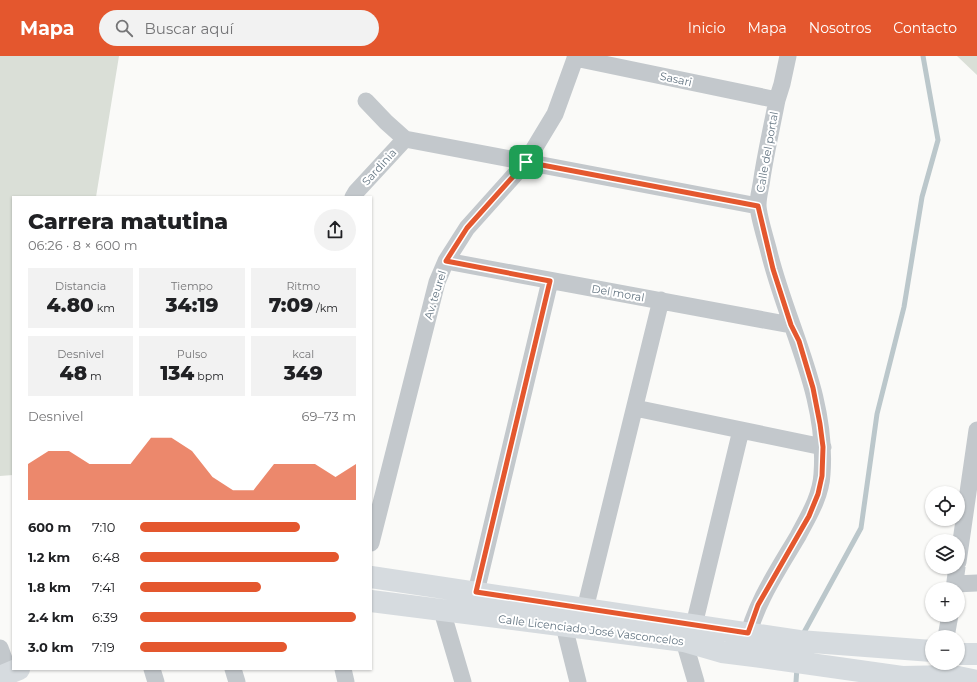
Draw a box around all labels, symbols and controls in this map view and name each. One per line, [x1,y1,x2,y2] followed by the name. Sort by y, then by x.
[99,10,379,46] search box
[20,17,75,40] text: Mapa
[113,17,135,39] icon: search
[145,19,234,38] text: Buscar aquí
[688,19,725,37] text: Inicio
[747,19,787,37] text: Mapa
[809,19,871,37] text: Nosotros
[893,19,957,37] text: Contacto
[659,69,693,89] street label: Sasari
[753,110,781,194] street label: Calle del portal
[509,145,543,179] pin
[359,146,399,188] street label: Sardinia
[515,151,537,173] icon: arrive
[28,208,228,235] text: Carrera matutina
[314,209,356,251] button: share
[28,237,138,253] text: 06:26 · 8 × 600 m
[421,269,449,321] street label: Av. teurel
[55,279,106,293] text: Distancia
[171,279,213,293] text: Tiempo
[286,279,320,293] text: Ritmo
[590,281,646,305] street label: Del moral
[46,293,94,317] text: 4.80
[166,293,218,317] text: 34:19
[269,293,313,317] text: 7:09
[94,301,115,315] text: km
[313,301,338,315] text: /km
[57,347,104,361] text: Desnivel
[177,347,207,361] text: Pulso
[292,347,314,361] text: kcal
[60,361,87,385] text: 48
[160,361,194,385] text: 134
[284,361,323,385] text: 349
[87,369,102,383] text: m
[194,369,224,383] text: bpm
[28,408,83,424] text: Desnivel
[302,408,356,424] text: 69–73 m
[925,486,965,670] map controls
[925,486,965,526] button: locate
[28,519,71,535] text: 600 m
[92,519,115,535] text: 7:10
[925,534,965,574] button: layers
[28,549,70,565] text: 1.2 km
[92,549,120,565] text: 6:48
[28,579,71,595] text: 1.8 km
[92,579,115,595] text: 7:41
[925,582,965,622] button: +
[28,609,74,625] text: 2.4 km
[92,609,118,625] text: 6:39
[497,612,685,648] street label: Calle Licenciado José Vasconcelos
[925,630,965,670] button: −
[28,639,74,655] text: 3.0 km
[92,639,115,655] text: 7:19

